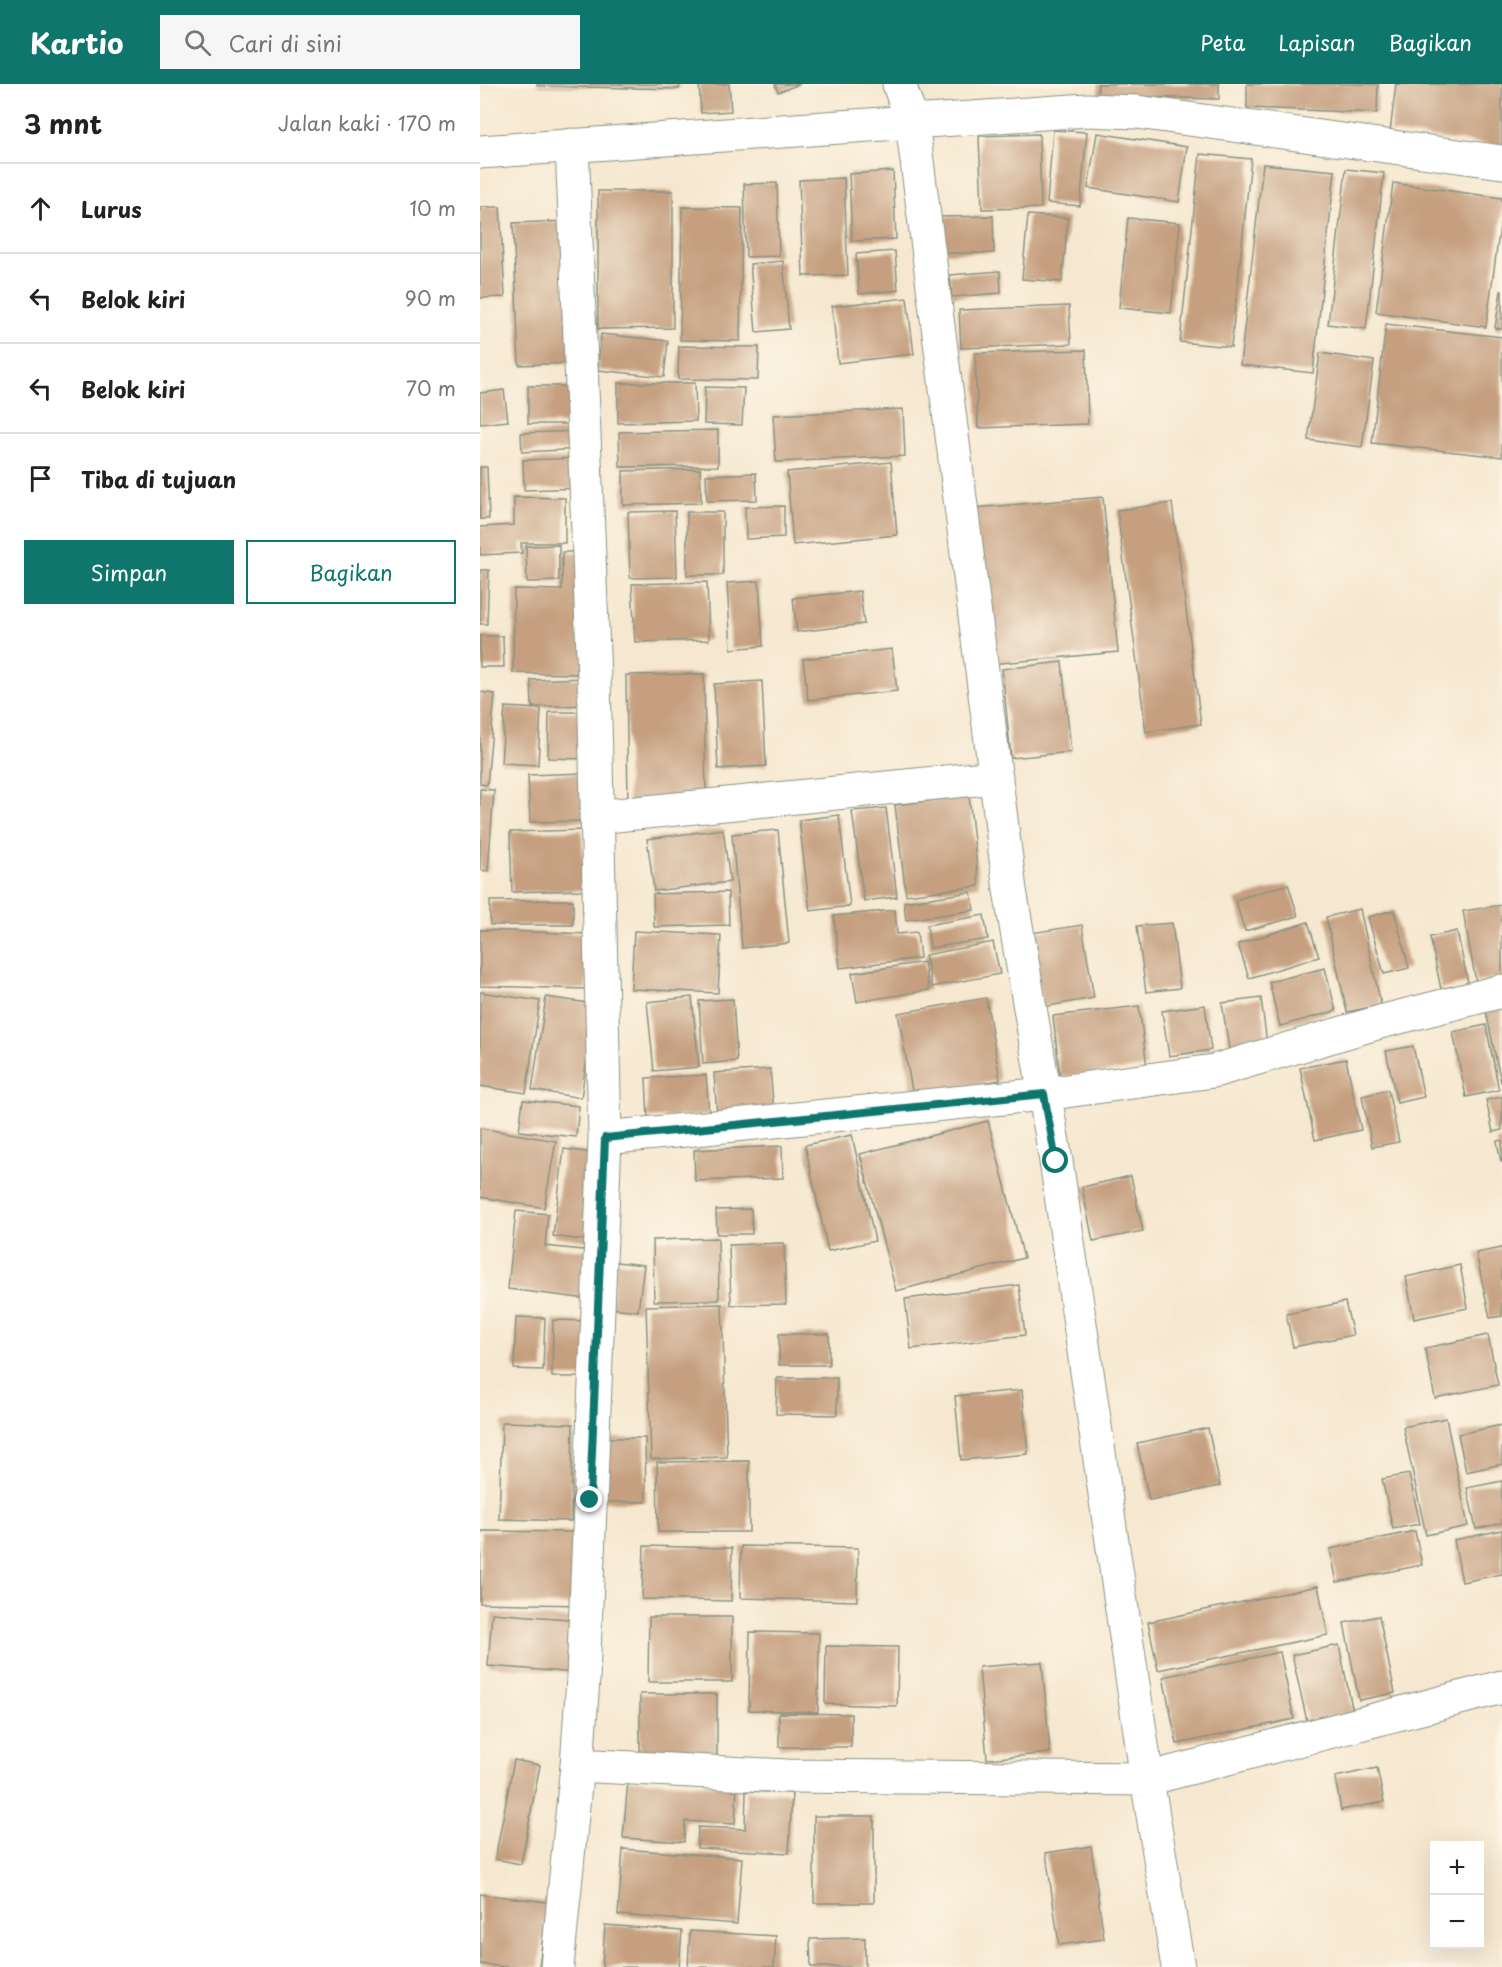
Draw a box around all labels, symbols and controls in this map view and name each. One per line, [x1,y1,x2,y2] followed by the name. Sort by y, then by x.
[160,15,580,69] search box
[30,21,124,64] text: Kartio
[181,26,214,59] icon: search
[229,26,342,59] text: Cari di sini
[1200,26,1245,58] text: Peta
[1278,26,1356,58] text: Lapisan
[1389,26,1472,58] text: Bagikan
[24,104,102,143] text: 3 mnt
[278,108,456,138] text: Jalan kaki · 170 m
[24,192,57,225] icon: ahead
[81,192,142,225] text: Lurus
[409,193,456,223] text: 10 m
[24,282,57,315] icon: left
[81,282,185,315] text: Belok kiri
[405,283,456,313] text: 90 m
[24,372,57,405] icon: left
[81,372,185,405] text: Belok kiri
[406,373,456,403] text: 70 m
[24,462,57,495] icon: arrive
[81,462,236,495] text: Tiba di tujuan
[24,540,234,604] button: Simpan
[246,540,456,604] button: Bagikan
[1042,1147,1068,1173] route start
[576,1486,602,1512] route end
[1430,1841,1484,1949] map controls
[1430,1841,1484,1895] button: +
[1430,1895,1484,1949] button: −

